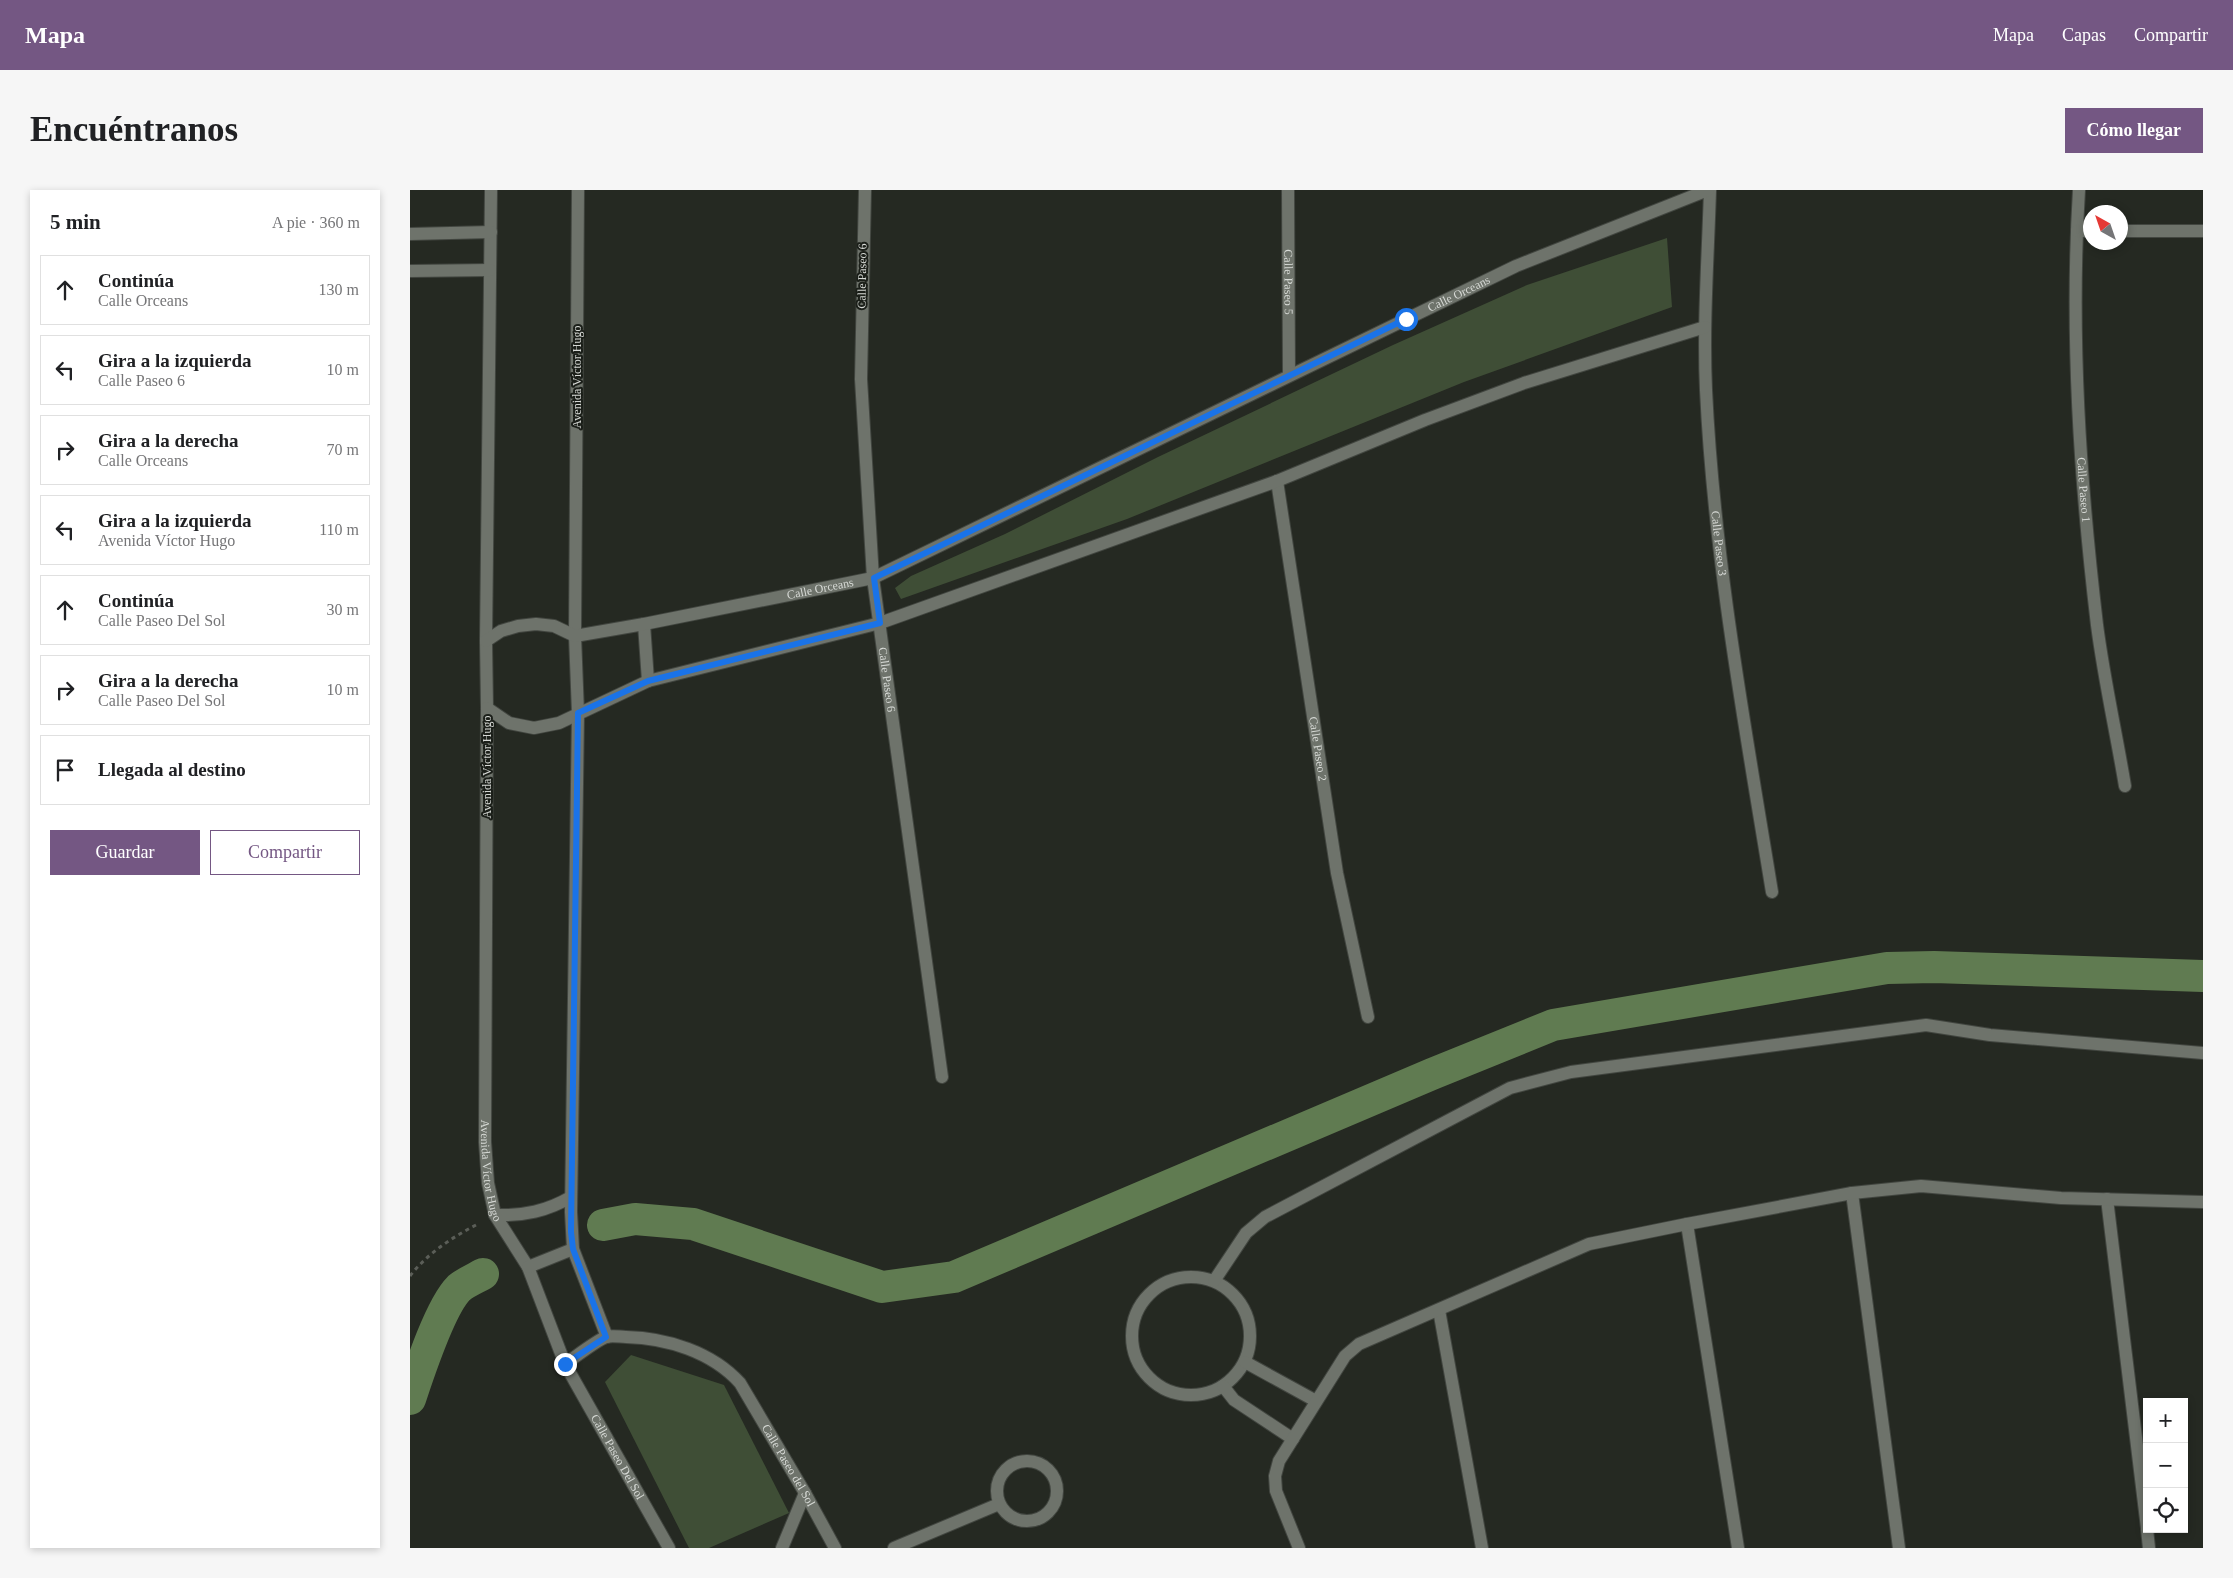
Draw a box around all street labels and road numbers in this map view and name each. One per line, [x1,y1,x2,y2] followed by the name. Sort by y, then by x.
[854,243,870,309] street label: Calle Paseo 6
[1281,249,1296,315] street label: Calle Paseo 5
[1425,273,1493,315] street label: Calle Orceans
[570,326,584,428] street label: Avenida Víctor Hugo
[2074,457,2093,523] street label: Calle Paseo 1
[1708,510,1730,577] street label: Calle Paseo 3
[786,575,855,602] street label: Calle Orceans
[876,646,898,713] street label: Calle Paseo 6
[480,716,494,818] street label: Avenida Víctor Hugo
[1306,716,1330,782] street label: Calle Paseo 2
[478,1119,504,1224] street label: Avenida Víctor Hugo
[588,1412,647,1503] street label: Calle Paseo Del Sol
[759,1422,818,1509] street label: Calle Paseo del Sol

